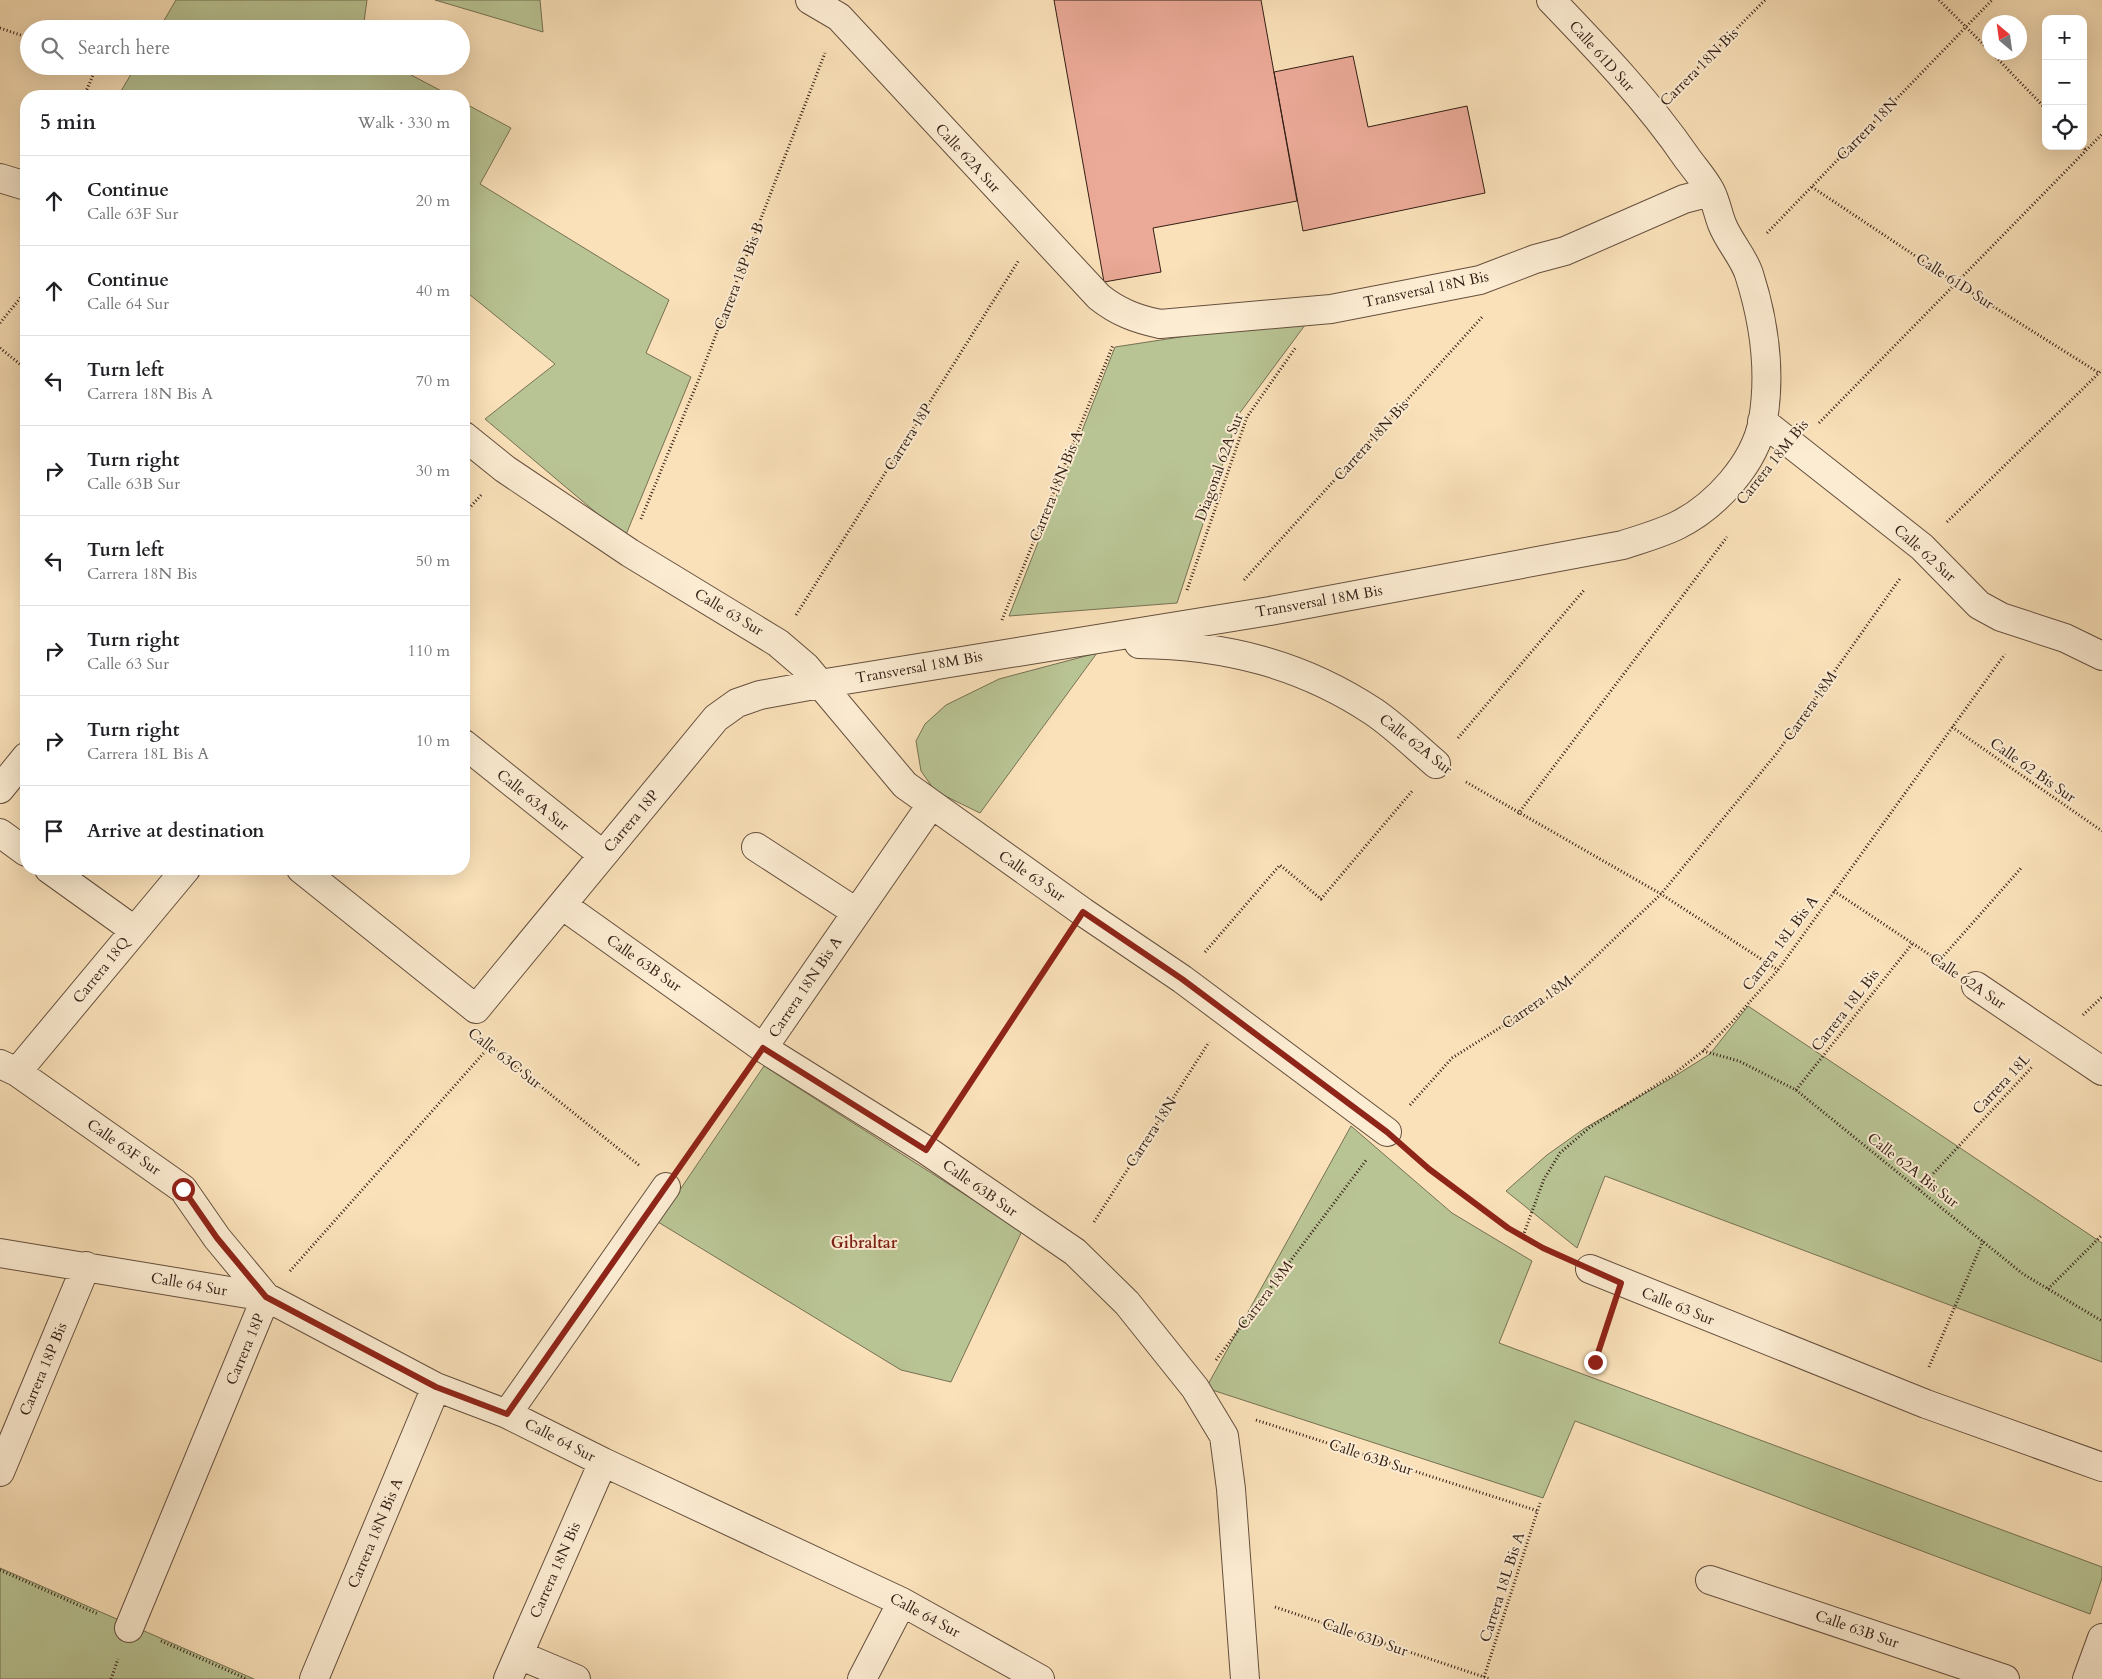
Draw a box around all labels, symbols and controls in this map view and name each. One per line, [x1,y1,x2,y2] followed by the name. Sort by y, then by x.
[1982,15,2027,60] north arrow
[2042,15,2087,150] map controls
[2042,15,2087,60] button: +
[1565,16,1640,96] street label: Calle 61D Sur
[20,20,470,75] search box
[1655,23,1743,111] street label: Carrera 18N Bis
[38,34,66,62] icon: search
[78,35,170,61] text: Search here
[2042,60,2087,105] button: −
[1832,93,1902,165] street label: Carrera 18N
[2042,105,2087,150] button: locate
[40,108,96,137] text: 5 min
[358,112,450,134] text: Walk · 330 m
[931,119,1006,197] street label: Calle 62A Sur
[87,177,169,203] text: Continue
[40,187,68,215] icon: ahead
[416,190,450,212] text: 20 m
[87,203,178,225] text: Calle 63F Sur
[709,219,769,333] street label: Carrera 18P Bis B
[1912,248,1998,314] street label: Calle 61D Sur
[1362,266,1490,312] street label: Transversal 18N Bis
[87,267,169,293] text: Continue
[40,277,68,305] icon: ahead
[416,280,450,302] text: 40 m
[87,293,169,315] text: Calle 64 Sur
[87,357,164,383] text: Turn left
[40,367,68,395] icon: left
[416,370,450,392] text: 70 m
[87,383,213,405] text: Carrera 18N Bis A
[1329,395,1413,485] street label: Carrera 18N Bis
[879,399,937,474] street label: Carrera 18P
[1190,410,1248,524] street label: Diagonal 62A Sur
[1731,415,1813,509] street label: Carrera 18M Bis
[1025,427,1087,544] street label: Carrera 18N Bis A
[87,447,179,473] text: Turn right
[40,457,68,485] icon: right
[416,460,450,482] text: 30 m
[87,473,180,495] text: Calle 63B Sur
[1890,520,1961,587] street label: Calle 62 Sur
[87,537,164,563] text: Turn left
[40,547,68,575] icon: left
[416,550,450,572] text: 50 m
[87,563,197,585] text: Carrera 18N Bis
[1254,580,1384,622] street label: Transversal 18M Bis
[691,584,768,641] street label: Calle 63 Sur
[87,627,179,653] text: Turn right
[40,637,68,665] icon: right
[408,640,450,662] text: 110 m
[854,646,984,688] street label: Transversal 18M Bis
[87,653,169,675] text: Calle 63 Sur
[1779,667,1841,745] street label: Carrera 18M
[1375,709,1457,779] street label: Calle 62A Sur
[87,717,179,743] text: Turn right
[40,727,68,755] icon: right
[416,730,450,752] text: 10 m
[1986,733,2080,807] street label: Calle 62 Bis Sur
[87,743,209,765] text: Carrera 18L Bis A
[493,765,574,836] street label: Calle 63A Sur
[599,785,663,857] street label: Carrera 18P
[40,817,68,845] icon: arrive
[87,818,264,844] text: Arrive at destination
[995,846,1070,907] street label: Calle 63 Sur
[1738,891,1823,995] street label: Carrera 18L Bis A
[603,930,686,997] street label: Calle 63B Sur
[764,932,846,1042] street label: Carrera 18N Bis A
[68,933,134,1007] street label: Carrera 18Q
[1926,948,2010,1014] street label: Calle 62A Sur
[1806,965,1884,1055] street label: Carrera 18L Bis
[1498,971,1576,1033] street label: Carrera 18M
[464,1023,546,1093] street label: Calle 63C Sur
[1968,1049,2035,1119] street label: Carrera 18L
[1121,1093,1181,1171] street label: Carrera 18N
[83,1114,165,1180] street label: Calle 63F Sur
[1863,1128,1963,1212] street label: Calle 62A Bis Sur
[939,1155,1022,1222] street label: Calle 63B Sur
[172,1178,195,1201] route start
[831,1232,898,1254] district label: Gibraltar
[1233,1257,1297,1333] street label: Carrera 18M
[149,1267,229,1301] street label: Calle 64 Sur
[1639,1282,1718,1330] street label: Calle 63 Sur
[221,1310,269,1388] street label: Carrera 18P
[14,1319,72,1419] street label: Carrera 18P Bis
[1584,1351,1607,1374] route end
[521,1414,599,1467] street label: Calle 64 Sur
[1326,1434,1416,1480] street label: Calle 63B Sur
[343,1474,407,1591] street label: Carrera 18N Bis A
[525,1519,585,1621] street label: Carrera 18N Bis
[1475,1529,1529,1644] street label: Carrera 18L Bis A
[886,1588,964,1642] street label: Calle 64 Sur
[1813,1605,1902,1653] street label: Calle 63B Sur
[1320,1613,1411,1661] street label: Calle 63D Sur

